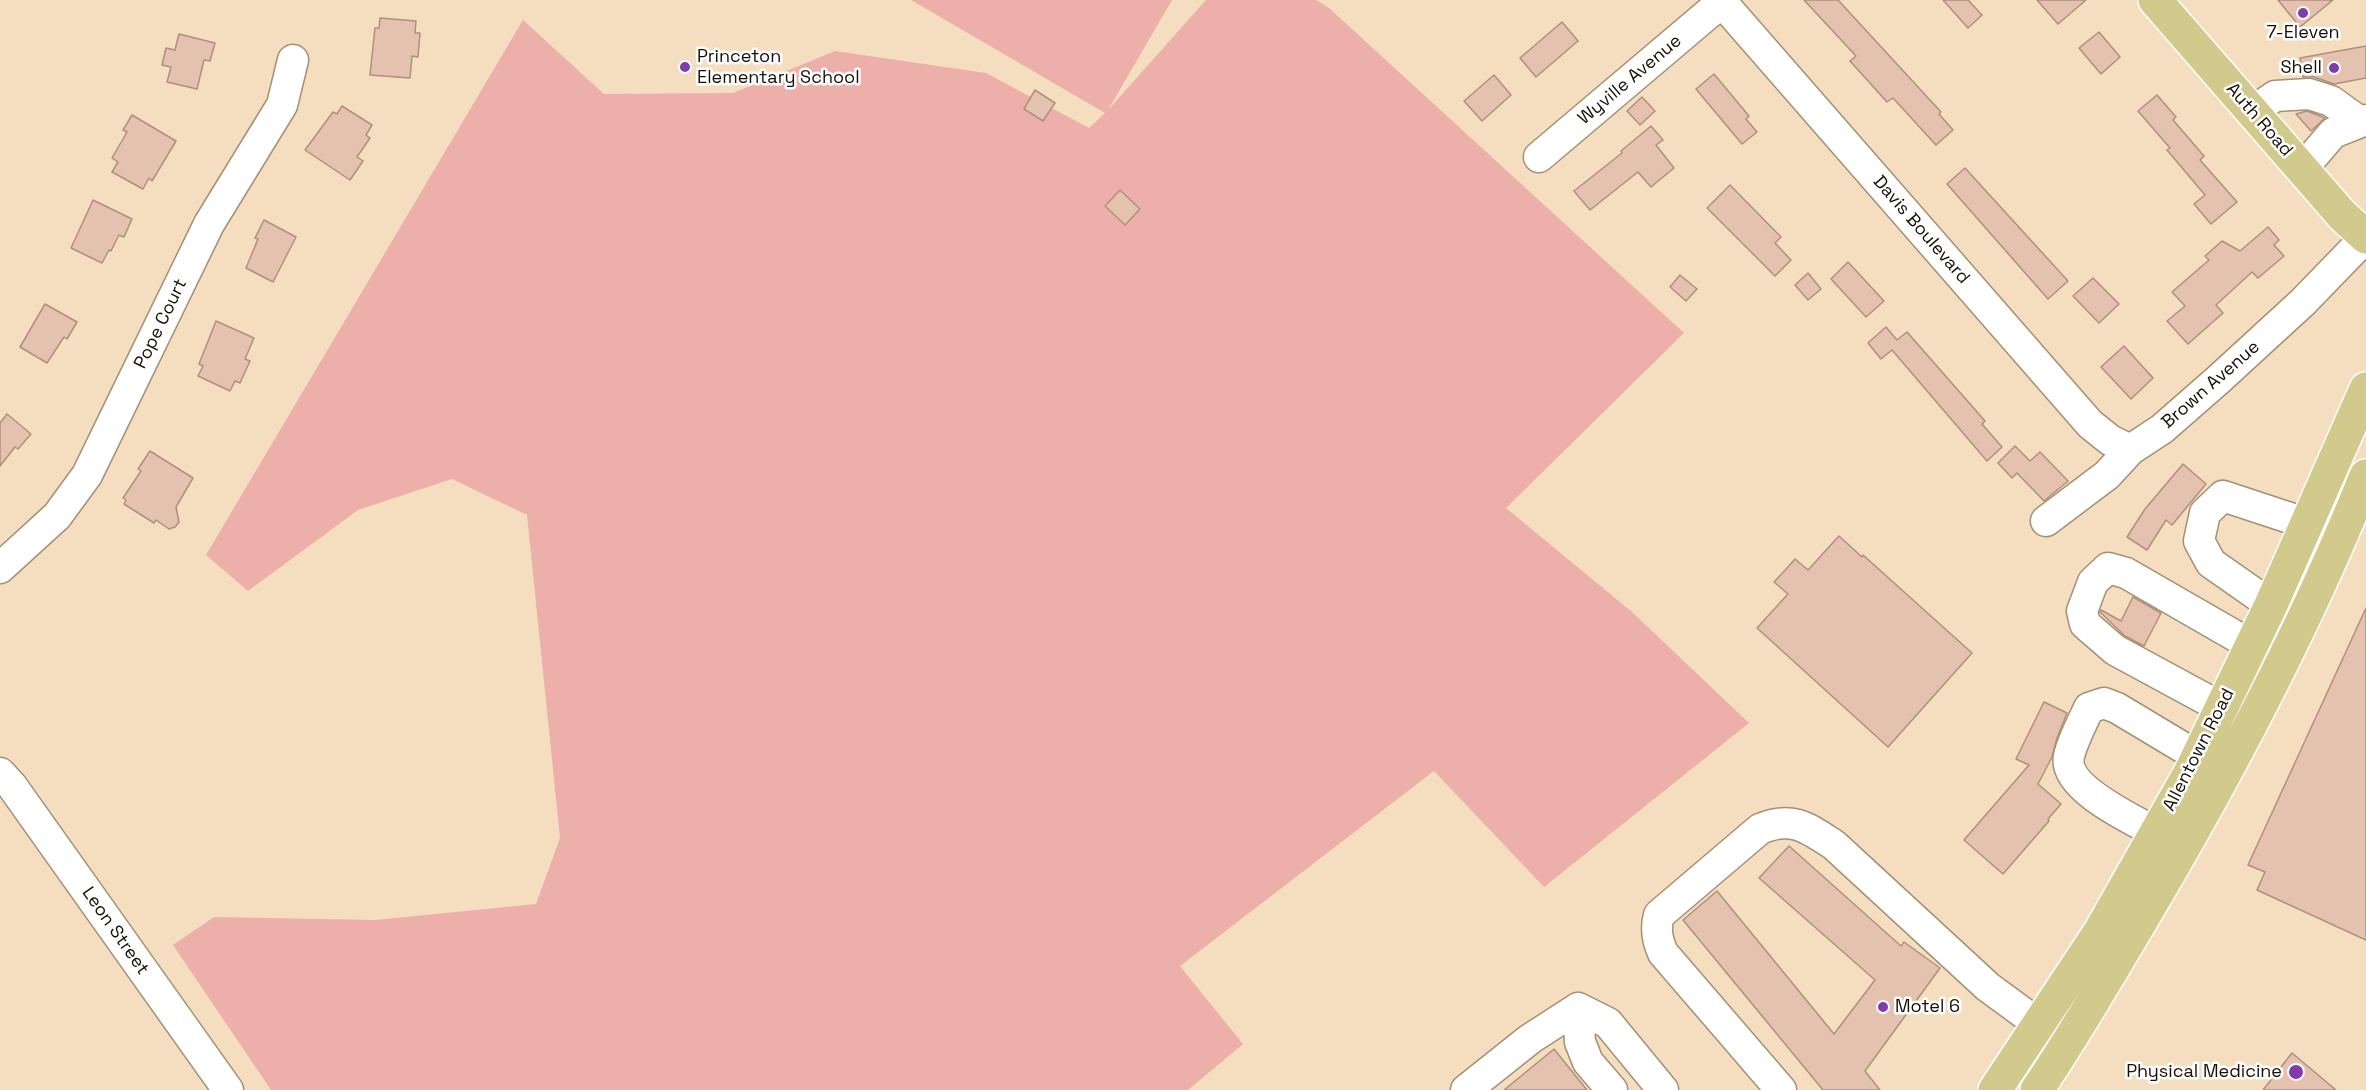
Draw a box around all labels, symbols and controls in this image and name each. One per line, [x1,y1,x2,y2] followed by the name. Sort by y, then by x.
[2296,6,2310,20] marker: 7-Eleven
[2266,22,2340,44] place label: 7-Eleven
[1574,30,1686,130] street label: Wyville Avenue
[697,46,860,88] place label: Princeton Elementary School
[2280,57,2322,79] place label: Shell
[678,60,692,74] marker: Princeton Elementary School
[2327,61,2341,75] marker: Shell
[2221,79,2297,161] street label: Auth Road
[1868,171,1974,289] street label: Davis Boulevard
[130,276,192,372] street label: Pope Court
[2158,337,2264,433] street label: Brown Avenue
[2159,685,2239,815] street label: Allentown Road
[77,883,153,979] street label: Leon Street
[1895,996,1960,1018] place label: Motel 6
[1876,1000,1890,1014] marker: Motel 6
[2126,1061,2282,1083] place label: Physical Medicine
[2287,1063,2305,1081] marker: Physical Medicine

